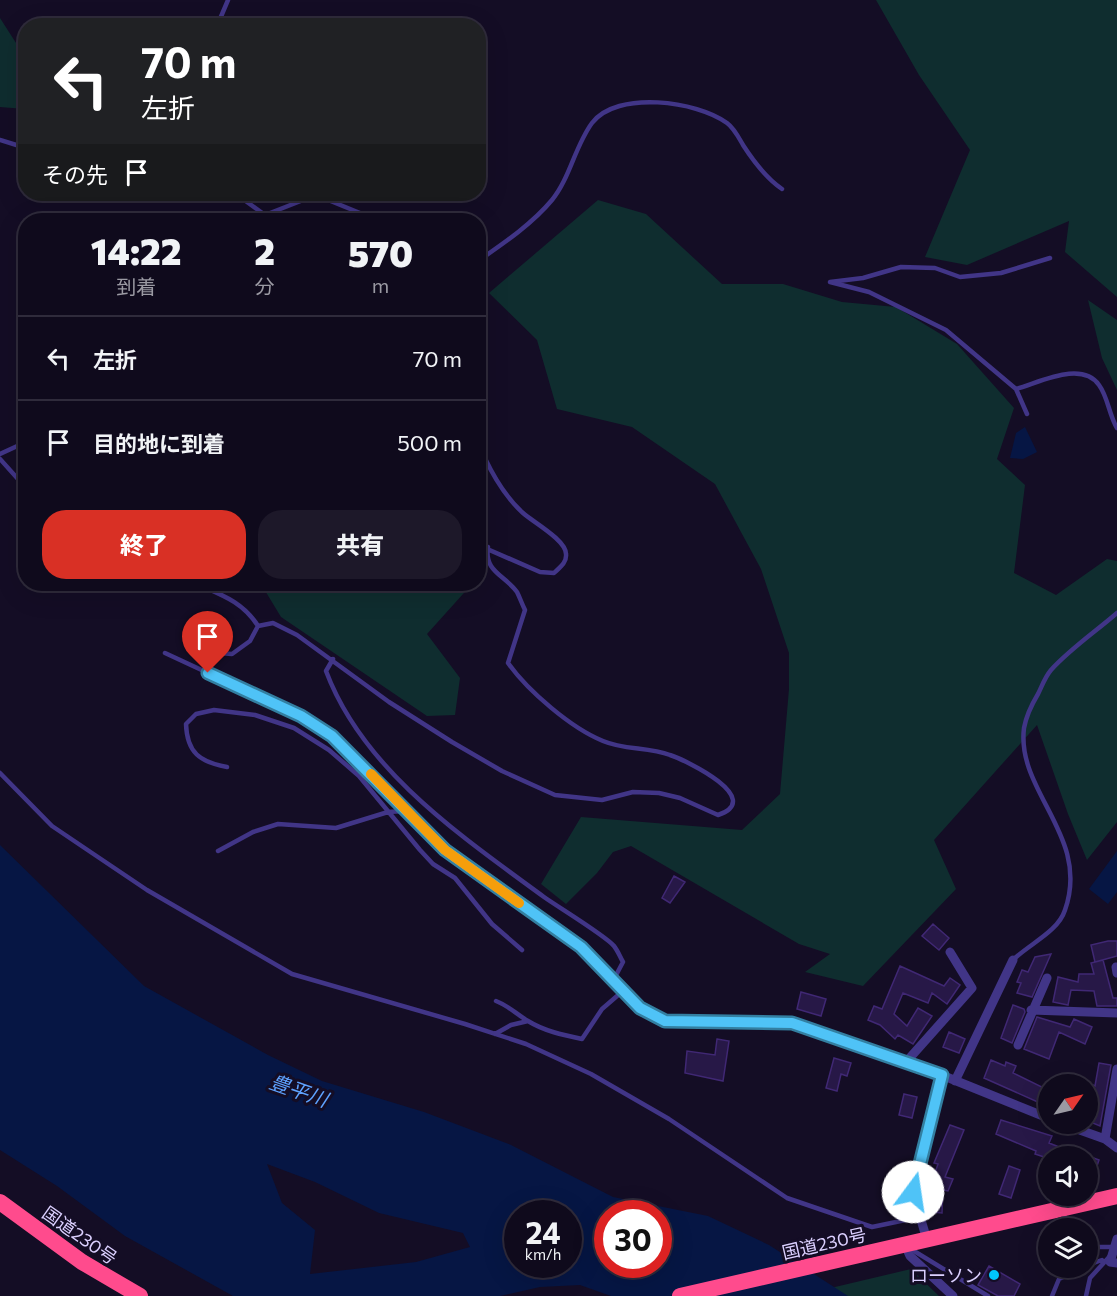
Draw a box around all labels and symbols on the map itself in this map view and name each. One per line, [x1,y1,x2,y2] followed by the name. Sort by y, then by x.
[182,611,233,673] pin
[267,1069,333,1112] water label: 豊平川
[1038,1074,1098,1134] north arrow
[881,1160,945,1224] position arrow
[594,1200,672,1278] speed limit sign: 30
[38,1201,122,1269] street label: 国道230号
[780,1223,868,1263] street label: 国道230号
[910,1264,982,1286] place label: ローソン
[987,1268,1001,1282] marker: ローソン

